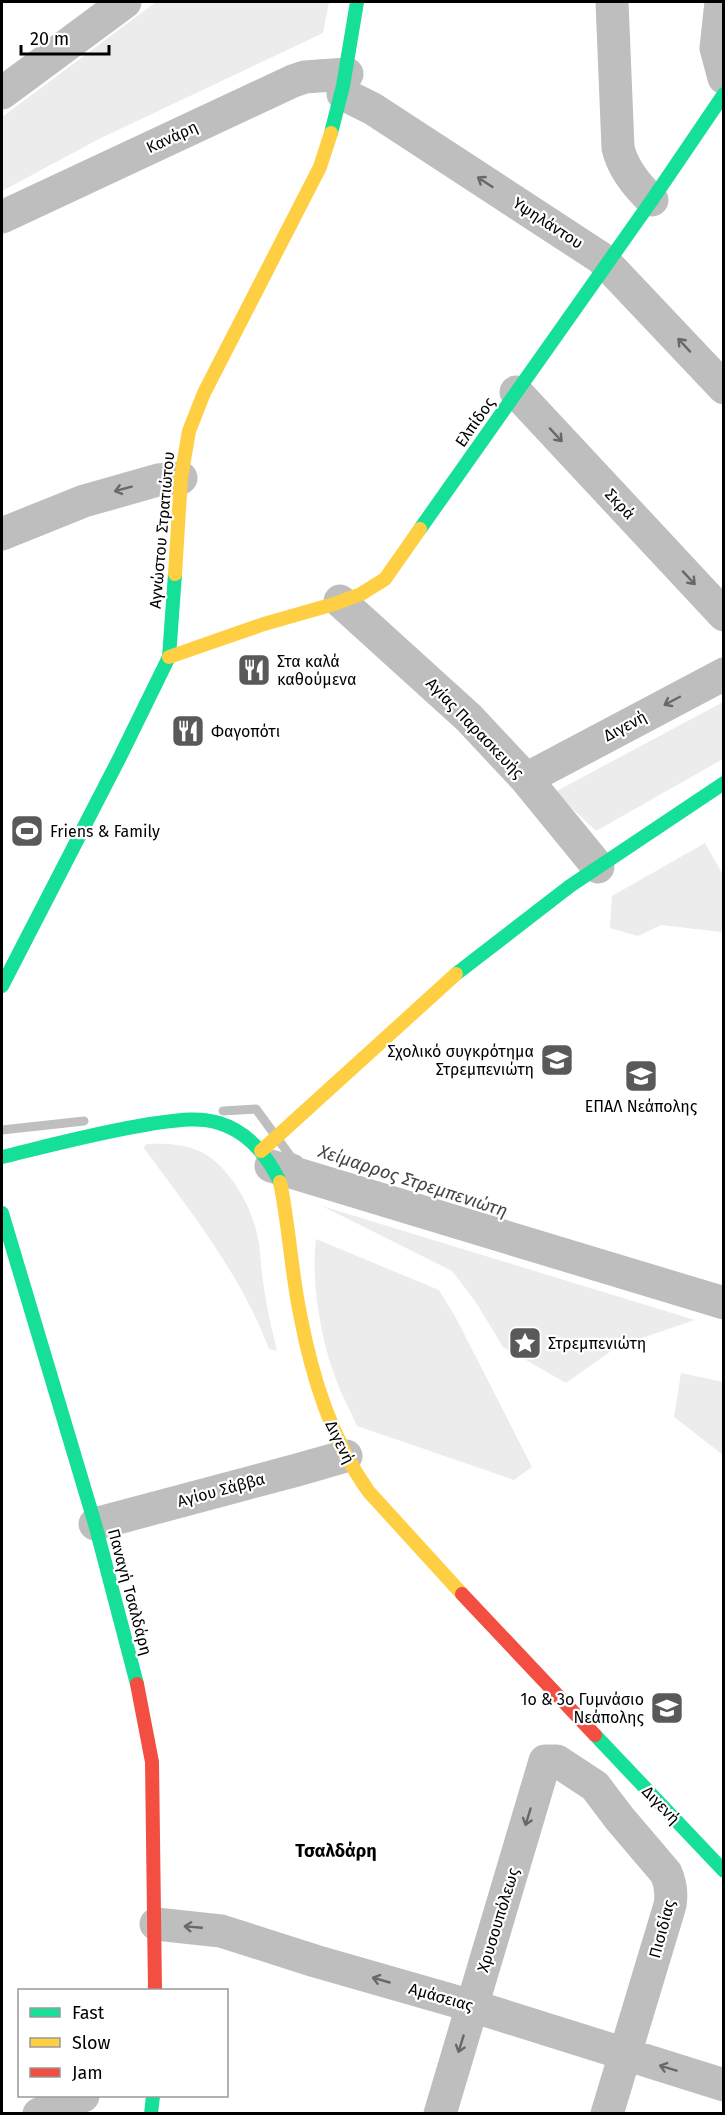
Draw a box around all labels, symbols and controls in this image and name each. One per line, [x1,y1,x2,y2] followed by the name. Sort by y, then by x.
[21,18,110,56] scale bar
[30,28,69,50] text: 20 m
[143,117,201,157] street label: Κανάρη
[477,176,494,189] one-way arrow
[509,193,587,253] street label: Υψηλάντου
[676,337,691,352] one-way arrow
[451,393,499,450] street label: Ελπίδος
[549,428,563,443] one-way arrow
[146,451,178,609] street label: Αγνώστου Στρατιώτου
[114,484,133,496] one-way arrow
[601,485,639,523] street label: Σκρά
[682,570,696,585] one-way arrow
[236,652,272,688] restaurant icon: Στα καλά καθούμενα
[277,652,356,689] place label: Στα καλά καθούμενα
[422,674,528,783] street label: Αγίας Παρασκευής
[664,695,681,707] one-way arrow
[600,707,650,745] street label: Διγενή
[170,713,206,749] restaurant icon: Φαγοπότι
[211,722,280,741] place label: Φαγοπότι
[9,813,45,849] sports icon: Friens & Family
[50,822,160,841] place label: Friens & Family
[388,1042,534,1079] place label: Σχολικό συγκρότημα Στρεμπενιώτη
[539,1042,575,1078] school or university icon: Σχολικό συγκρότημα Στρεμπενιώτη
[623,1058,659,1094] school or university icon: ΕΠΑΛ Νεάπολης
[585,1097,698,1116] place label: ΕΠΑΛ Νεάπολης
[315,1140,510,1222] water label: Χείμαρρος Στρεμπενιώτη
[507,1325,543,1361] place icon: Στρεμπενιώτη
[548,1334,646,1353] place label: Στρεμπενιώτη
[321,1417,359,1467] street label: Διγενή
[175,1469,267,1511] street label: Αγίου Σάββα
[104,1527,156,1657] street label: Παναγή Τσαλδάρη
[521,1690,645,1727] place label: 1ο & 3ο Γυμνάσιο Νεάπολης
[649,1690,685,1726] school or university icon: 1ο & 3ο Γυμνάσιο Νεάπολης
[638,1782,684,1828] street label: Διγενή
[522,1807,533,1826] one-way arrow
[295,1840,377,1862] district label: Τσαλδάρη
[473,1865,523,1974] street label: Χρυσουπόλεως
[645,1897,679,1960] street label: Πισιδίας
[184,1921,204,1932] one-way arrow
[372,1974,391,1985] one-way arrow
[407,1979,476,2015] street label: Αμάσειας
[18,1989,228,2097] legend
[72,2002,105,2024] text: Fast
[72,2032,111,2054] text: Slow
[455,2034,466,2053] one-way arrow
[659,2061,678,2072] one-way arrow
[72,2062,103,2084] text: Jam

